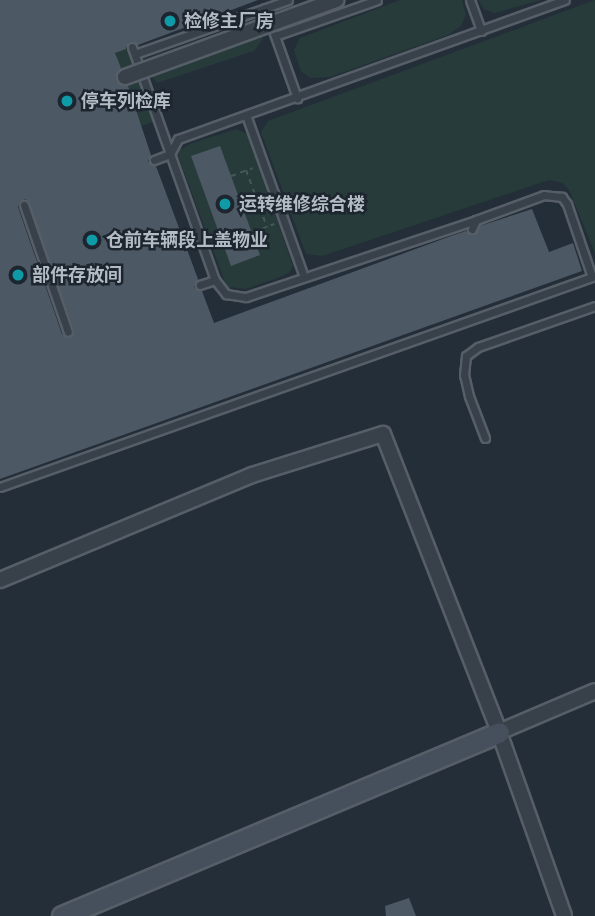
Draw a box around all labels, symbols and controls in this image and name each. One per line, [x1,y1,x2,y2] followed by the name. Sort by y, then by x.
[184,10,274,32] place label: 检修主厂房
[162,13,178,29] marker: 检修主厂房
[81,90,171,112] place label: 停车列检库
[59,93,75,109] marker: 停车列检库
[239,193,365,215] place label: 运转维修综合楼
[217,196,233,212] marker: 运转维修综合楼
[106,229,268,251] place label: 仓前车辆段上盖物业
[84,232,100,248] marker: 仓前车辆段上盖物业
[32,264,122,286] place label: 部件存放间
[10,267,26,283] marker: 部件存放间

